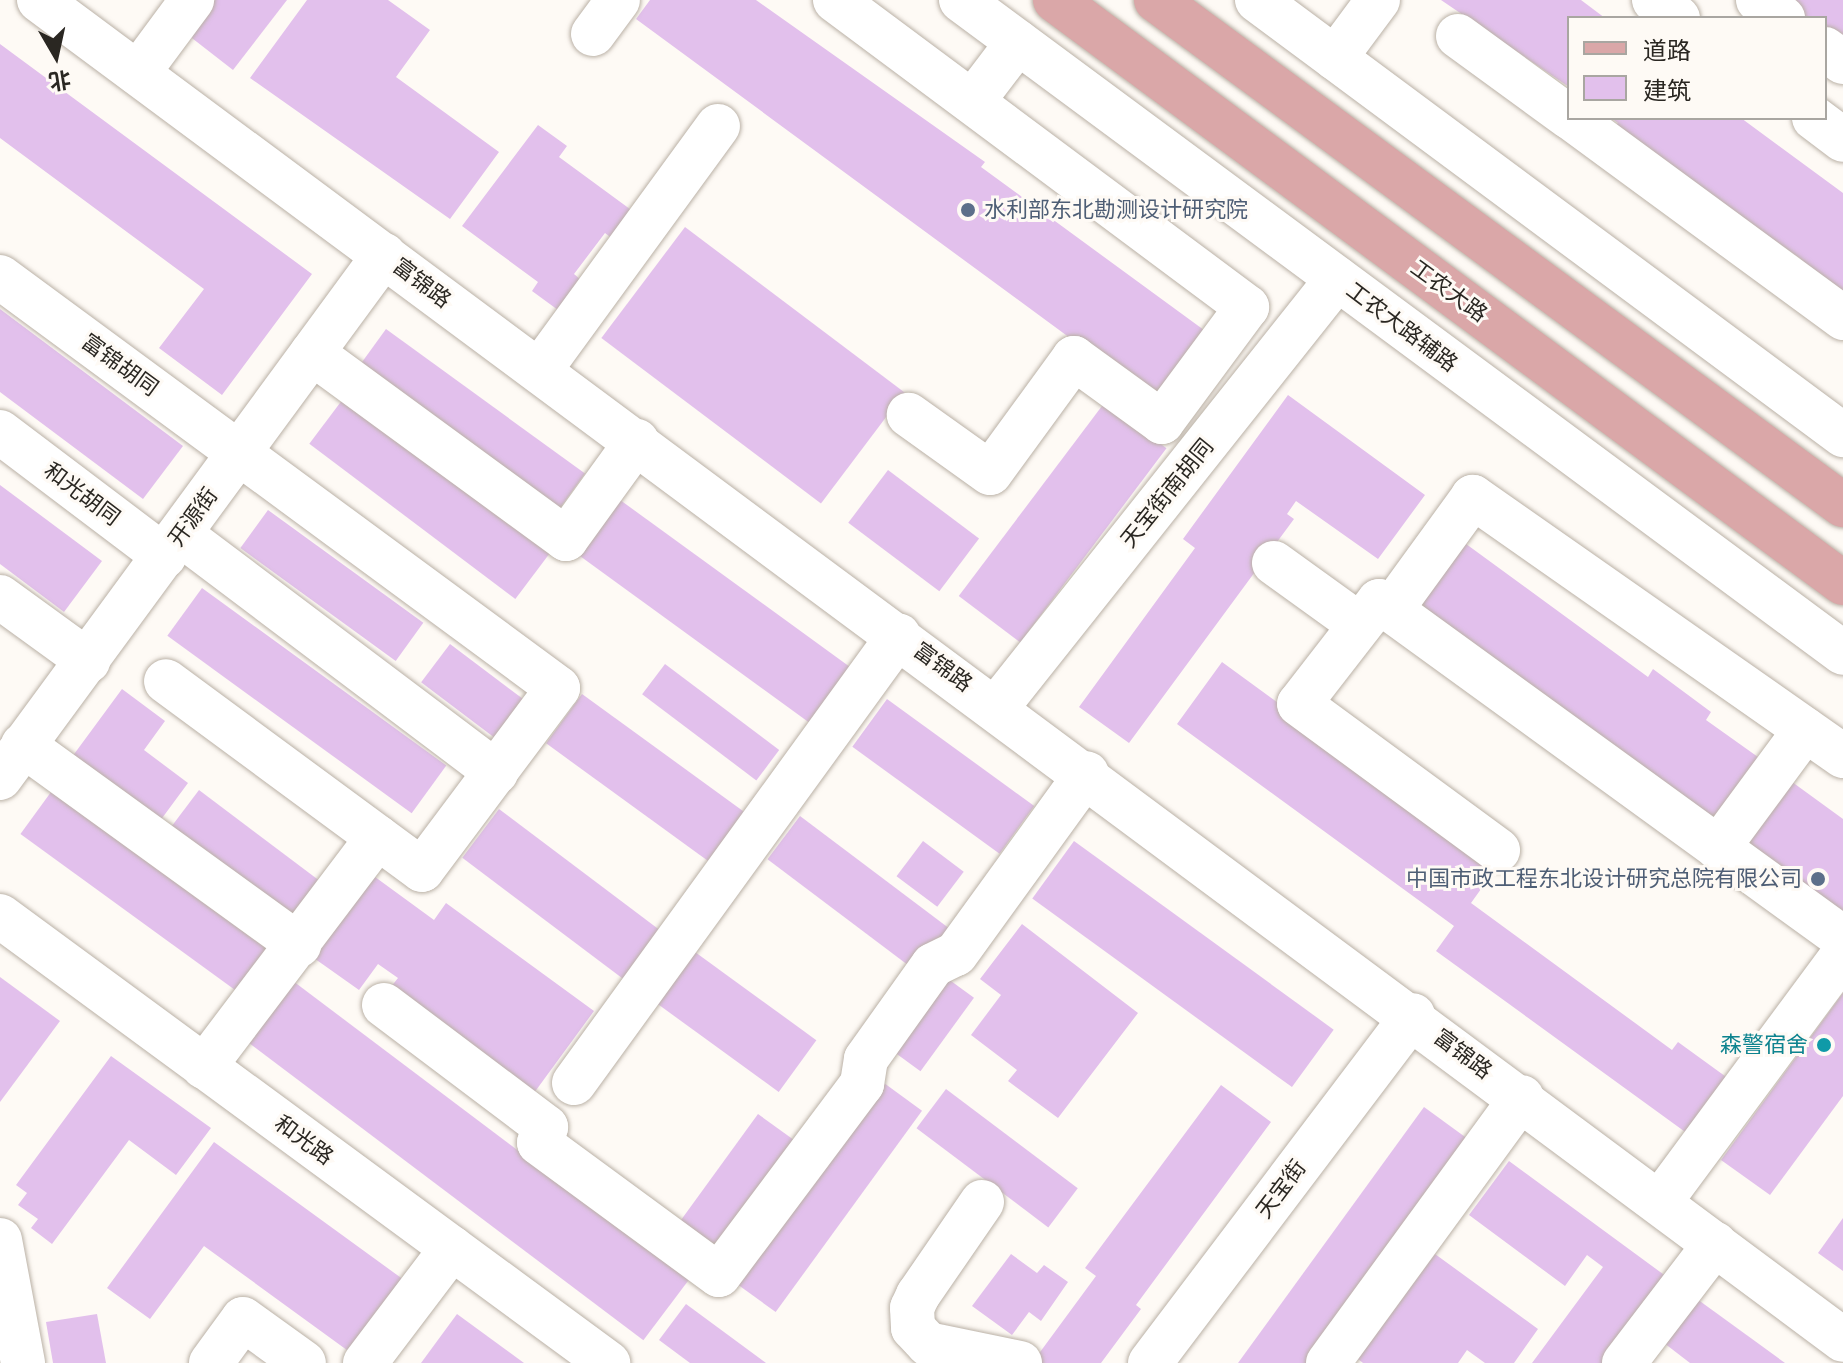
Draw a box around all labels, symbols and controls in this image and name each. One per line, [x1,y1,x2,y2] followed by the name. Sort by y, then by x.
[16,16,96,96] north arrow
[1567,16,1827,120] legend
[1643,37,1691,65] text: 道路
[47,66,73,94] text: 北
[1643,77,1691,105] text: 建筑
[984,197,1248,223] place label: 水利部东北勘测设计研究院
[959,201,977,219] marker: 水利部东北勘测设计研究院
[388,253,456,313] street label: 富锦路
[1406,254,1492,328] street label: 工农大路
[1341,277,1463,377] street label: 工农大路辅路
[77,328,163,402] street label: 富锦胡同
[1115,433,1219,553] street label: 天宝街南胡同
[39,457,125,531] street label: 和光胡同
[163,483,223,551] street label: 开源街
[909,637,977,697] street label: 富锦路
[1406,866,1802,892] place label: 中国市政工程东北设计研究总院有限公司
[1809,870,1827,888] marker: 中国市政工程东北设计研究总院有限公司
[1429,1024,1497,1084] street label: 富锦路
[1720,1032,1808,1058] place label: 森警宿舍
[1815,1036,1833,1054] marker: 森警宿舍
[270,1110,338,1170] street label: 和光路
[1251,1155,1311,1223] street label: 天宝街

